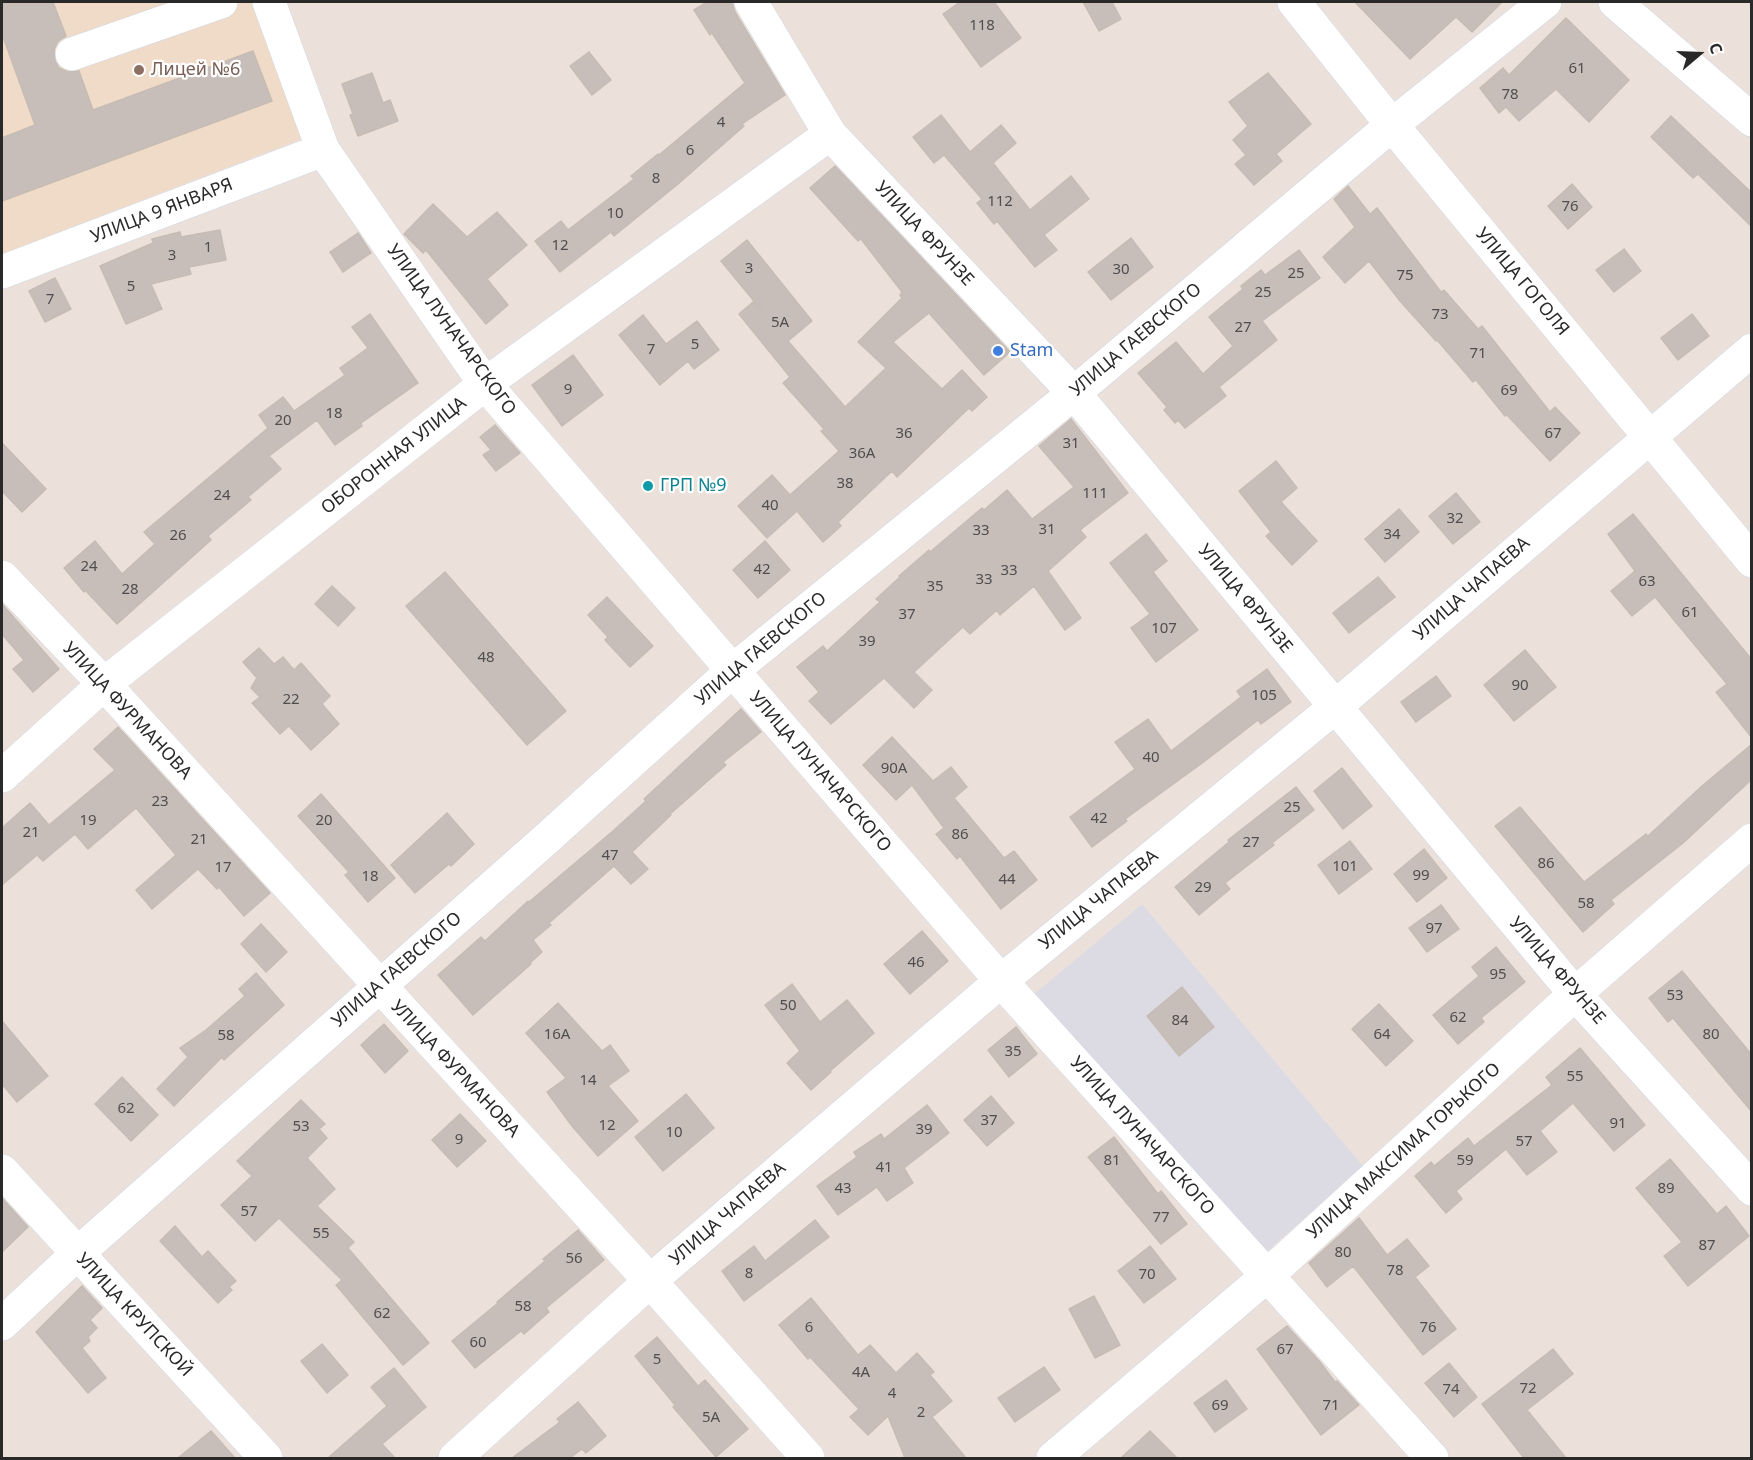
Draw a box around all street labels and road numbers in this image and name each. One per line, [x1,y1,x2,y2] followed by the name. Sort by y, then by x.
[88,174,236,248] street label: УЛИЦА 9 ЯНВАРЯ
[870,177,978,291] street label: УЛИЦА ФРУНЗЕ
[1471,224,1573,340] street label: УЛИЦА ГОГОЛЯ
[382,240,520,420] street label: УЛИЦА ЛУНАЧАРСКОГО
[1066,279,1206,401] street label: УЛИЦА ГАЕВСКОГО
[317,393,471,519] street label: ОБОРОННАЯ УЛИЦА
[1410,533,1534,645] street label: УЛИЦА ЧАПАЕВА
[1193,540,1297,658] street label: УЛИЦА ФРУНЗЕ
[691,588,831,710] street label: УЛИЦА ГАЕВСКОГО
[58,638,196,784] street label: УЛИЦА ФУРМАНОВА
[744,687,896,857] street label: УЛИЦА ЛУНАЧАРСКОГО
[1035,845,1163,955] street label: УЛИЦА ЧАПАЕВА
[328,908,466,1032] street label: УЛИЦА ГАЕВСКОГО
[1504,913,1610,1029] street label: УЛИЦА ФРУНЗЕ
[386,996,524,1142] street label: УЛИЦА ФУРМАНОВА
[1065,1052,1219,1220] street label: УЛИЦА ЛУНАЧАРСКОГО
[1303,1058,1505,1244] street label: УЛИЦА МАКСИМА ГОРЬКОГО
[666,1158,790,1270] street label: УЛИЦА ЧАПАЕВА
[71,1249,197,1381] street label: УЛИЦА КРУПСКОЙ

